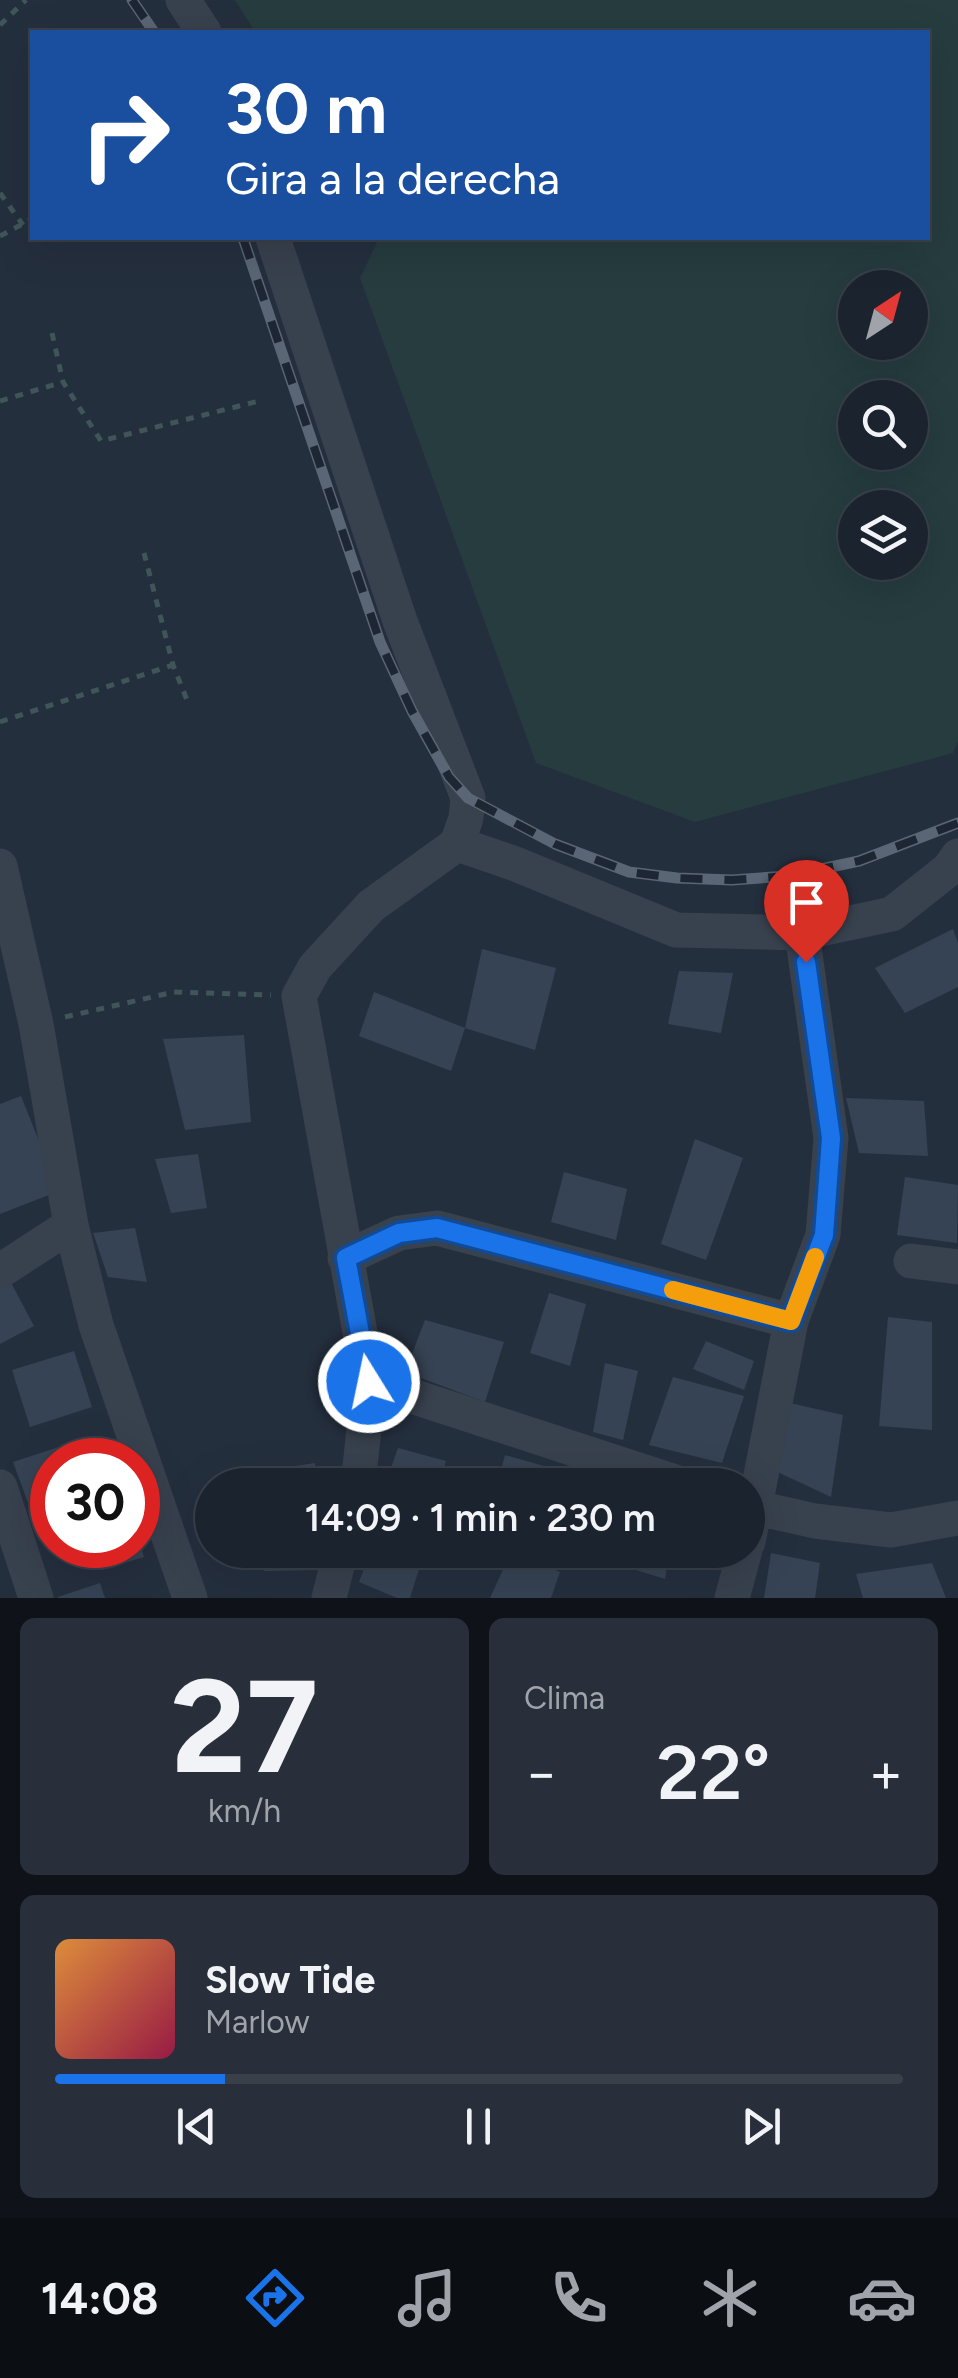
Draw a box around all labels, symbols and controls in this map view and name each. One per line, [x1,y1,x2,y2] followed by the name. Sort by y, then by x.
[225,66,387,151] text: 30 m
[60,70,190,200] icon: right
[225,151,560,205] text: Gira a la derecha
[838,270,928,360] north arrow
[838,270,928,580] map controls
[838,380,928,470] button: search
[838,490,928,580] button: layers
[764,860,849,963] pin
[779,875,834,930] icon: arrive
[317,1330,421,1434] position arrow
[30,1438,160,1568] speed limit sign: 30
[304,1495,656,1541] text: 14:09 · 1 min · 230 m
[171,1649,318,1805] text: 27
[524,1679,605,1717] text: Clima
[657,1728,770,1818] text: 22°
[524,1740,558,1806] text: −
[869,1740,903,1806] text: +
[208,1792,281,1830] text: km/h
[205,1957,375,2003] text: Slow Tide
[205,2003,309,2041] text: Marlow
[169,2099,224,2154] icon: previous
[451,2099,506,2154] icon: pause
[734,2099,789,2154] icon: next
[240,2263,310,2333] icon: directions
[392,2263,462,2333] icon: music
[544,2263,614,2333] icon: phone
[695,2263,765,2333] icon: climate
[847,2263,917,2333] icon: car
[41,2271,159,2325] text: 14:08

